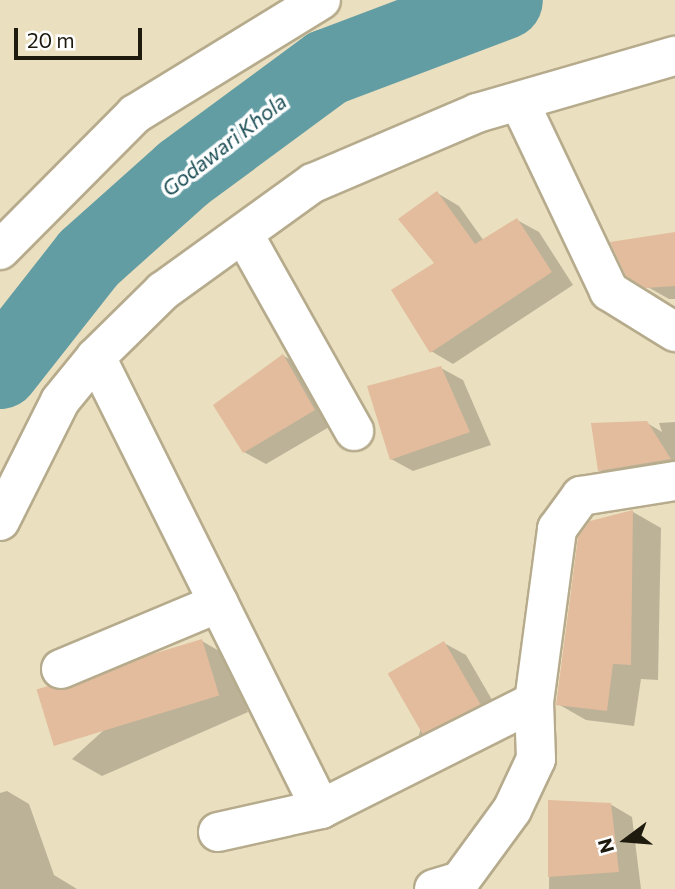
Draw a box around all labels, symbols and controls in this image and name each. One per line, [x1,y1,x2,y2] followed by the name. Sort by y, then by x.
[18,14,145,58] scale bar
[27,27,75,52] text: 20 m
[157,89,291,201] water label: Godawari Khola
[591,805,661,875] north arrow
[592,836,618,856] text: N

